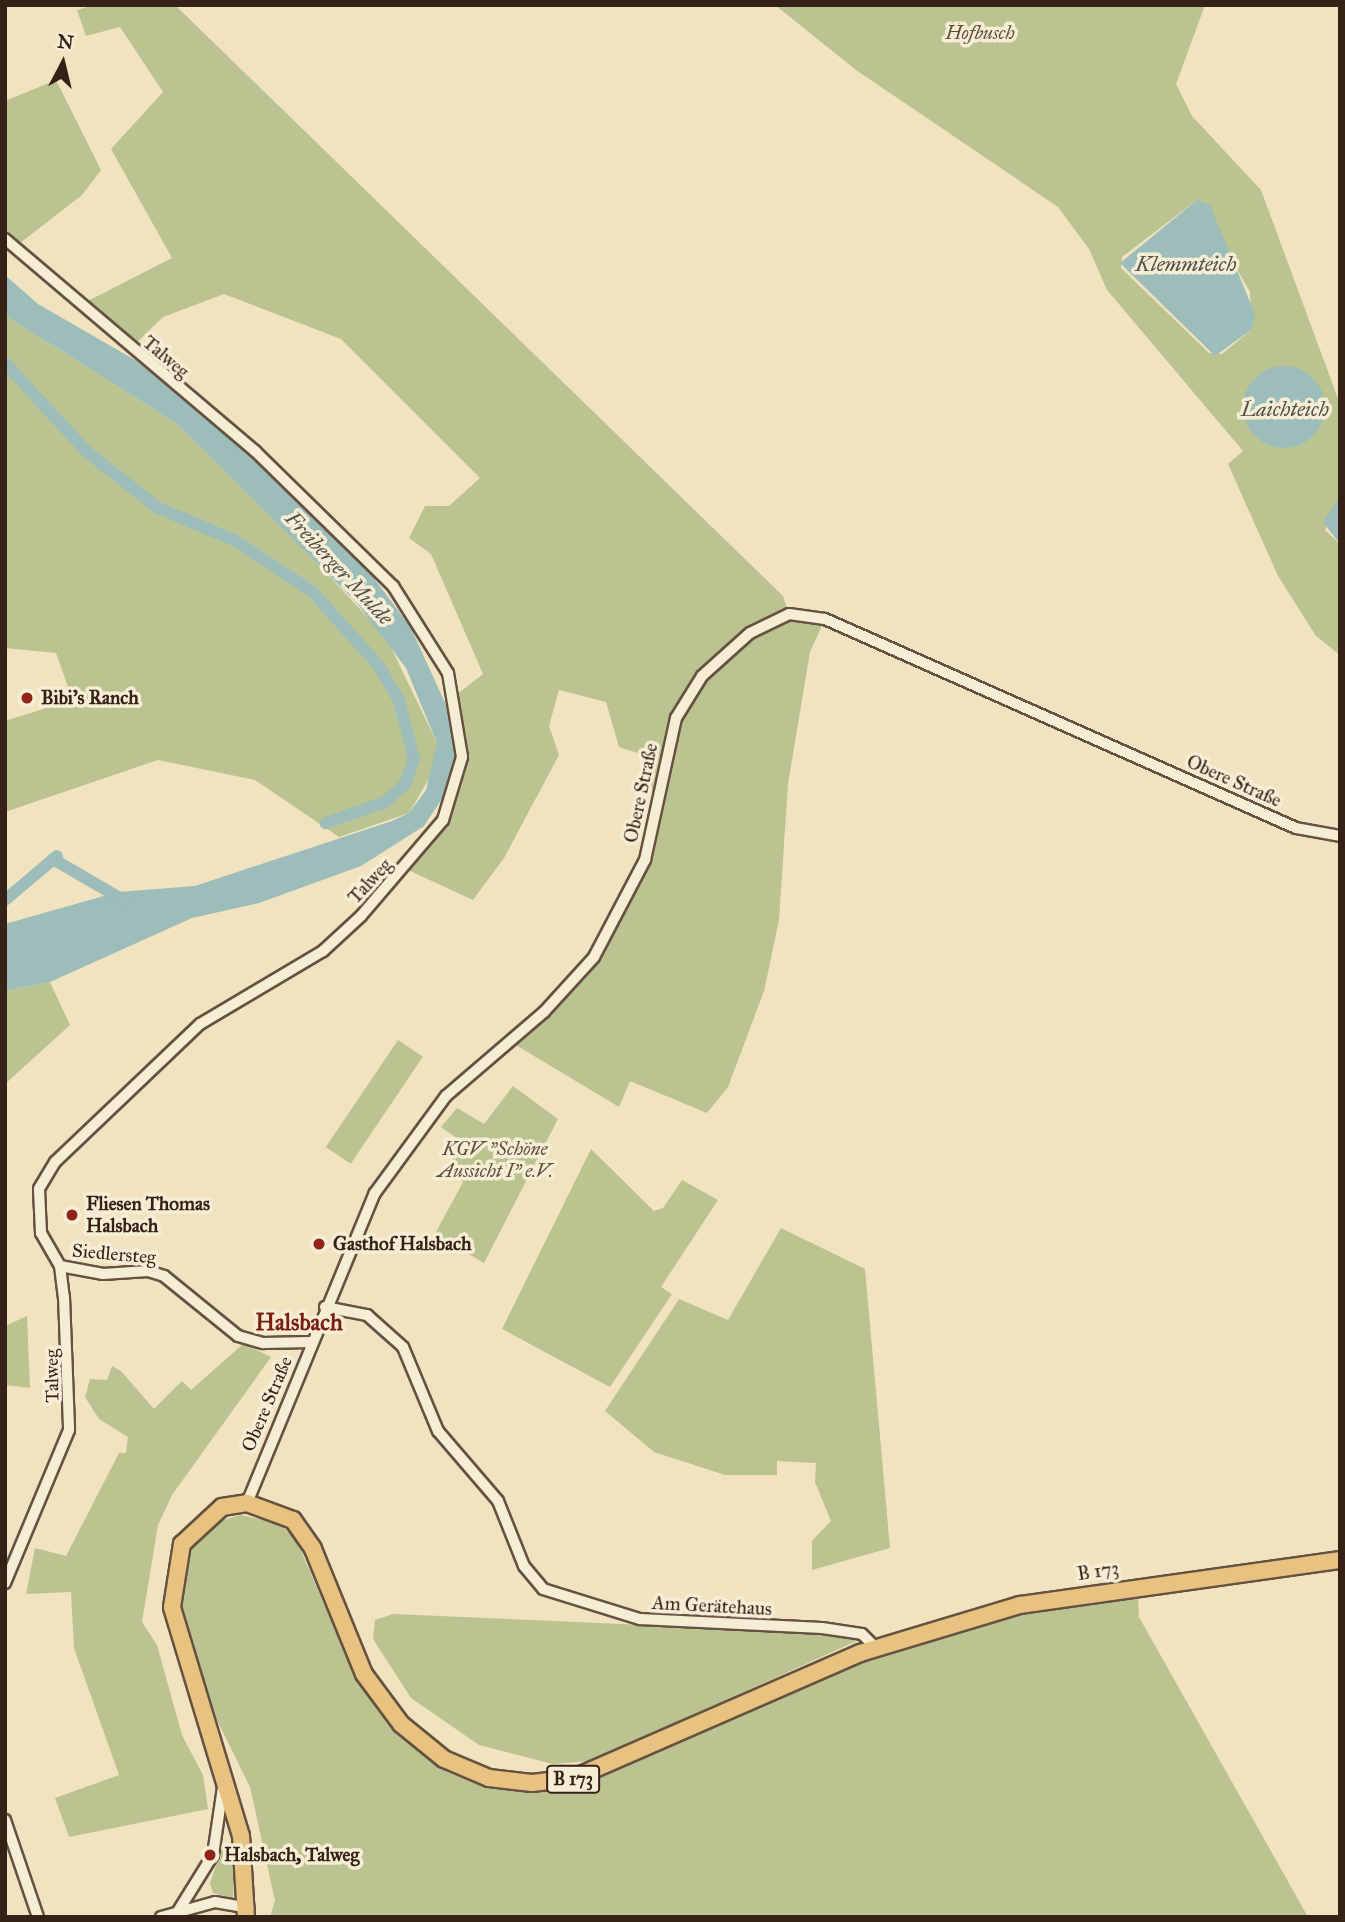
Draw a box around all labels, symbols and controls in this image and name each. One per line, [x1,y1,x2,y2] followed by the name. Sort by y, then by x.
[945,22,1015,44] park label: Hofbusch
[28,28,98,98] north arrow
[56,29,75,54] text: N
[1136,251,1236,277] water label: Klemmteich
[138,331,194,383] street label: Talweg
[1241,396,1329,422] water label: Laichteich
[280,506,398,630] water label: Freiberger Mulde
[41,687,139,709] place label: Bibi's Ranch
[19,690,35,706] marker: Bibi's Ranch
[619,741,663,845] street label: Obere Straße
[1183,750,1285,812] street label: Obere Straße
[343,854,397,908] street label: Talweg
[437,1138,553,1182] park label: KGV "Schöne Aussicht I" e.V.
[86,1193,210,1237] place label: Fliesen Thomas Halsbach
[64,1207,80,1223] marker: Fliesen Thomas Halsbach
[333,1233,472,1255] place label: Gasthof Halsbach
[311,1236,327,1252] marker: Gasthof Halsbach
[71,1239,157,1269] street label: Siedlersteg
[255,1308,343,1336] district label: Halsbach
[40,1349,64,1403] street label: Talweg
[237,1353,297,1455] street label: Obere Straße
[1076,1556,1120,1586] street label: B 173
[651,1591,773,1621] street label: Am Gerätehaus
[545,1764,601,1794] road number: B 173
[224,1844,359,1866] place label: Halsbach, Talweg
[202,1847,218,1863] marker: Halsbach, Talweg

